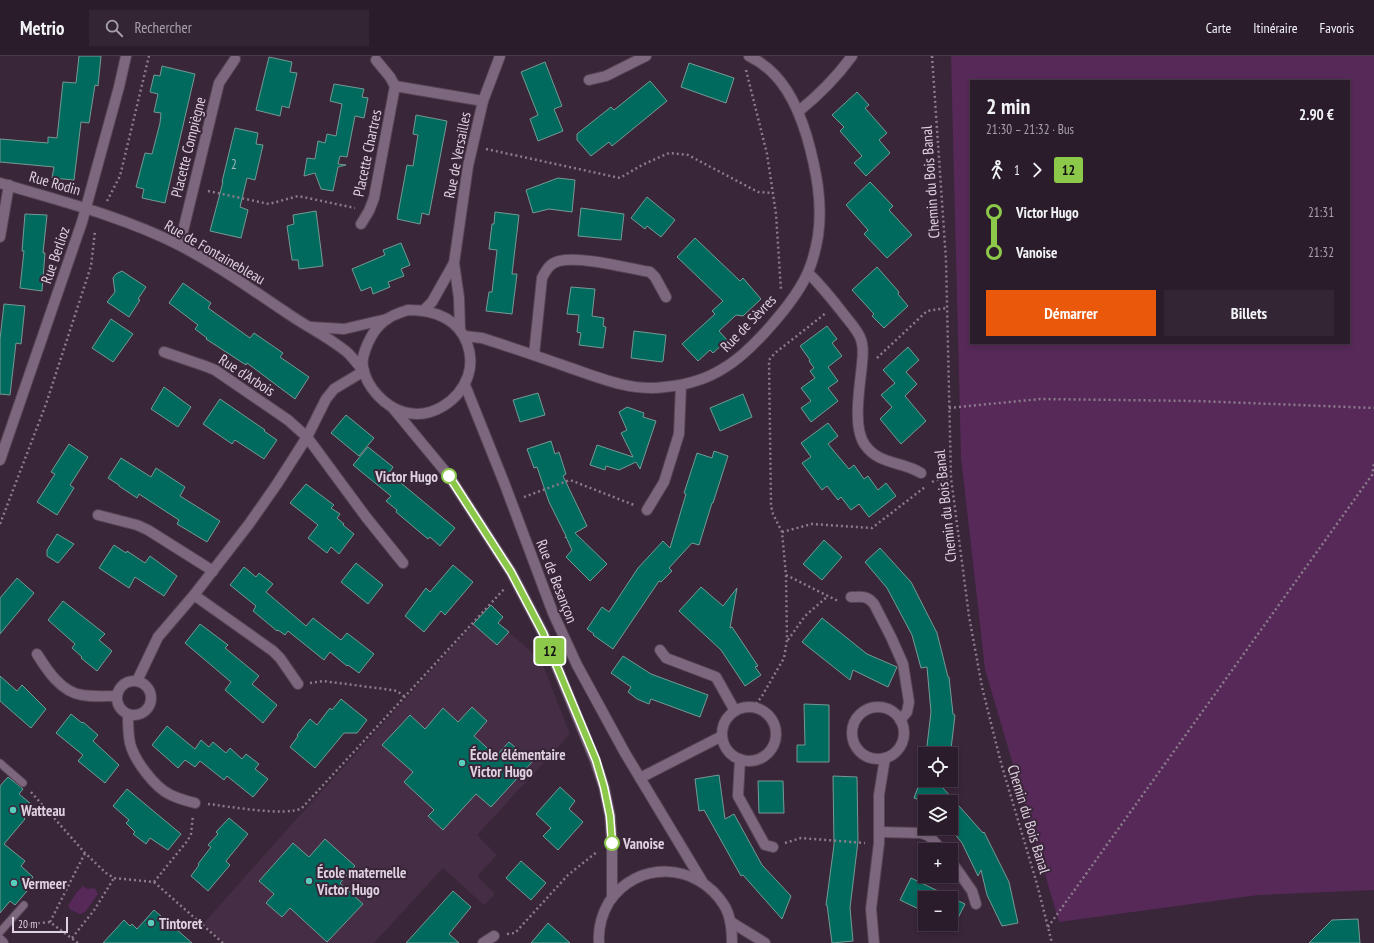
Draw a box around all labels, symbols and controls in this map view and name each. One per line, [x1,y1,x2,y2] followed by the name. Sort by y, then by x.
[89,10,369,46] search box
[20,16,65,40] text: Metrio
[103,17,125,39] icon: search
[135,18,192,37] text: Rechercher
[1206,19,1231,37] text: Carte
[1253,19,1298,37] text: Itinéraire
[1320,19,1354,37] text: Favoris
[986,92,1030,120] text: 2 min
[166,95,210,199] street label: Placette Compiègne
[1299,105,1334,124] text: 2.90 €
[349,108,385,198] street label: Placette Chartres
[439,110,475,200] street label: Rue de Versailles
[986,121,1074,138] text: 21:30 – 21:32 · Bus
[917,125,943,239] street label: Chemin du Bois Banal
[231,156,237,173] house number: 2
[986,159,1008,181] icon: walk
[1026,159,1048,181] icon: forward
[1062,161,1075,179] text: 12
[1014,162,1020,179] text: 1
[27,167,83,199] street label: Rue Rodin
[1016,203,1079,222] text: Victor Hugo
[1308,204,1334,221] text: 21:31
[161,215,269,289] street label: Rue de Fontainebleau
[36,224,74,286] street label: Rue Berlioz
[1016,243,1057,262] text: Vanoise
[1308,244,1334,261] text: 21:32
[716,290,780,356] street label: Rue de Sèvres
[986,290,1156,336] button: Démarrer
[1164,290,1334,336] button: Billets
[215,350,279,400] street label: Rue d'Arbois
[930,448,960,563] street label: Chemin du Bois Banal
[374,467,438,486] place label: Victor Hugo
[441,468,457,484] marker: Victor Hugo
[532,537,582,625] street label: Rue de Besançon
[532,638,568,664] line badge: 12
[543,642,557,660] text: 12
[469,745,566,781] place label: École élémentaire Victor Hugo
[918,747,958,931] map controls
[918,747,958,787] button: locate
[457,758,467,768] marker: École élémentaire Victor Hugo
[1003,762,1055,876] street label: Chemin du Bois Banal
[918,795,958,835] button: layers
[20,801,66,820] place label: Watteau
[8,805,18,815] marker: Watteau
[622,834,664,853] place label: Vanoise
[604,835,620,851] marker: Vanoise
[918,843,958,883] button: +
[316,863,407,899] place label: École maternelle Victor Hugo
[21,874,67,893] place label: Vermeer
[304,876,314,886] marker: École maternelle Victor Hugo
[9,878,19,888] marker: Vermeer
[918,891,958,931] button: −
[159,914,203,933] place label: Tintoret
[12,915,68,934] scale bar
[18,917,37,931] text: 20 m
[146,918,156,928] marker: Tintoret

